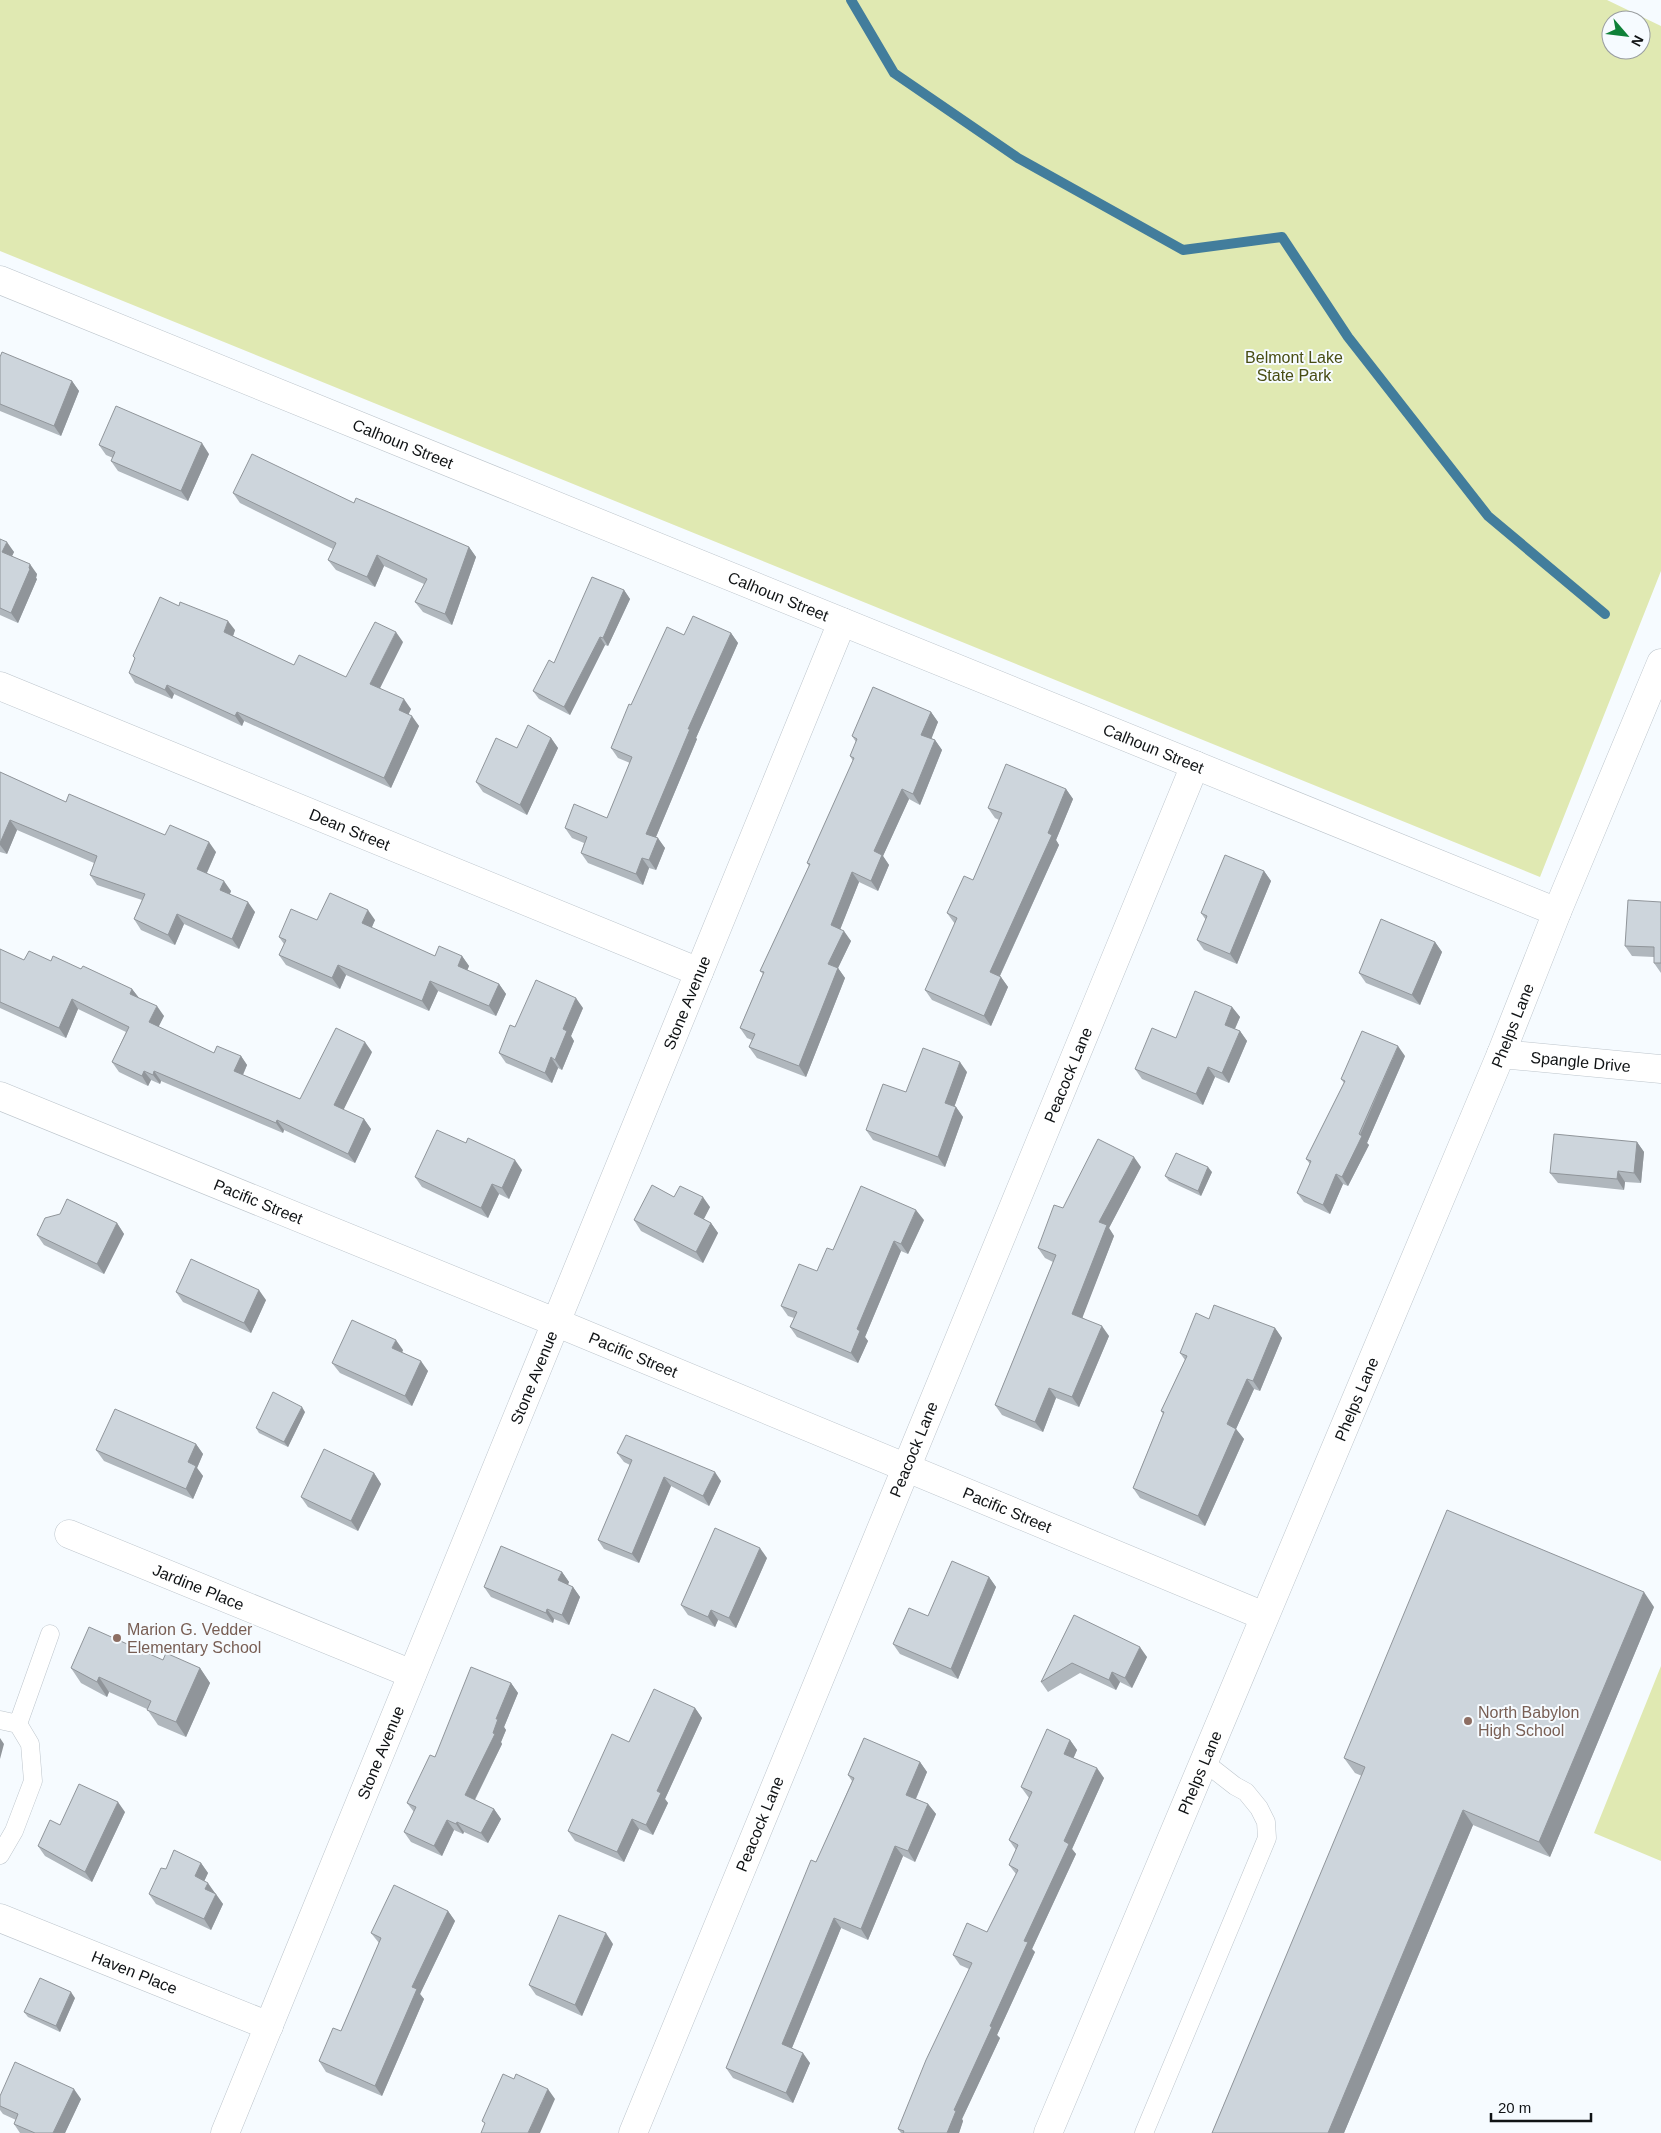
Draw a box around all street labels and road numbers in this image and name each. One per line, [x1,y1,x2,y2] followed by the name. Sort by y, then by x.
[350,416,456,472] street label: Calhoun Street
[726,568,832,624] street label: Calhoun Street
[1101,720,1207,776] street label: Calhoun Street
[307,805,393,853] street label: Dean Street
[660,953,713,1052] street label: Stone Avenue
[1488,981,1537,1070] street label: Phelps Lane
[1040,1025,1095,1125] street label: Peacock Lane
[1530,1048,1632,1075] street label: Spangle Drive
[212,1176,306,1227] street label: Pacific Street
[507,1328,560,1427] street label: Stone Avenue
[586,1329,681,1381] street label: Pacific Street
[1331,1355,1381,1443] street label: Phelps Lane
[886,1399,941,1499] street label: Peacock Lane
[961,1484,1055,1536] street label: Pacific Street
[150,1561,247,1613] street label: Jardine Place
[354,1703,407,1802] street label: Stone Avenue
[1174,1728,1224,1817] street label: Phelps Lane
[732,1774,787,1874] street label: Peacock Lane
[89,1947,180,1997] street label: Haven Place

